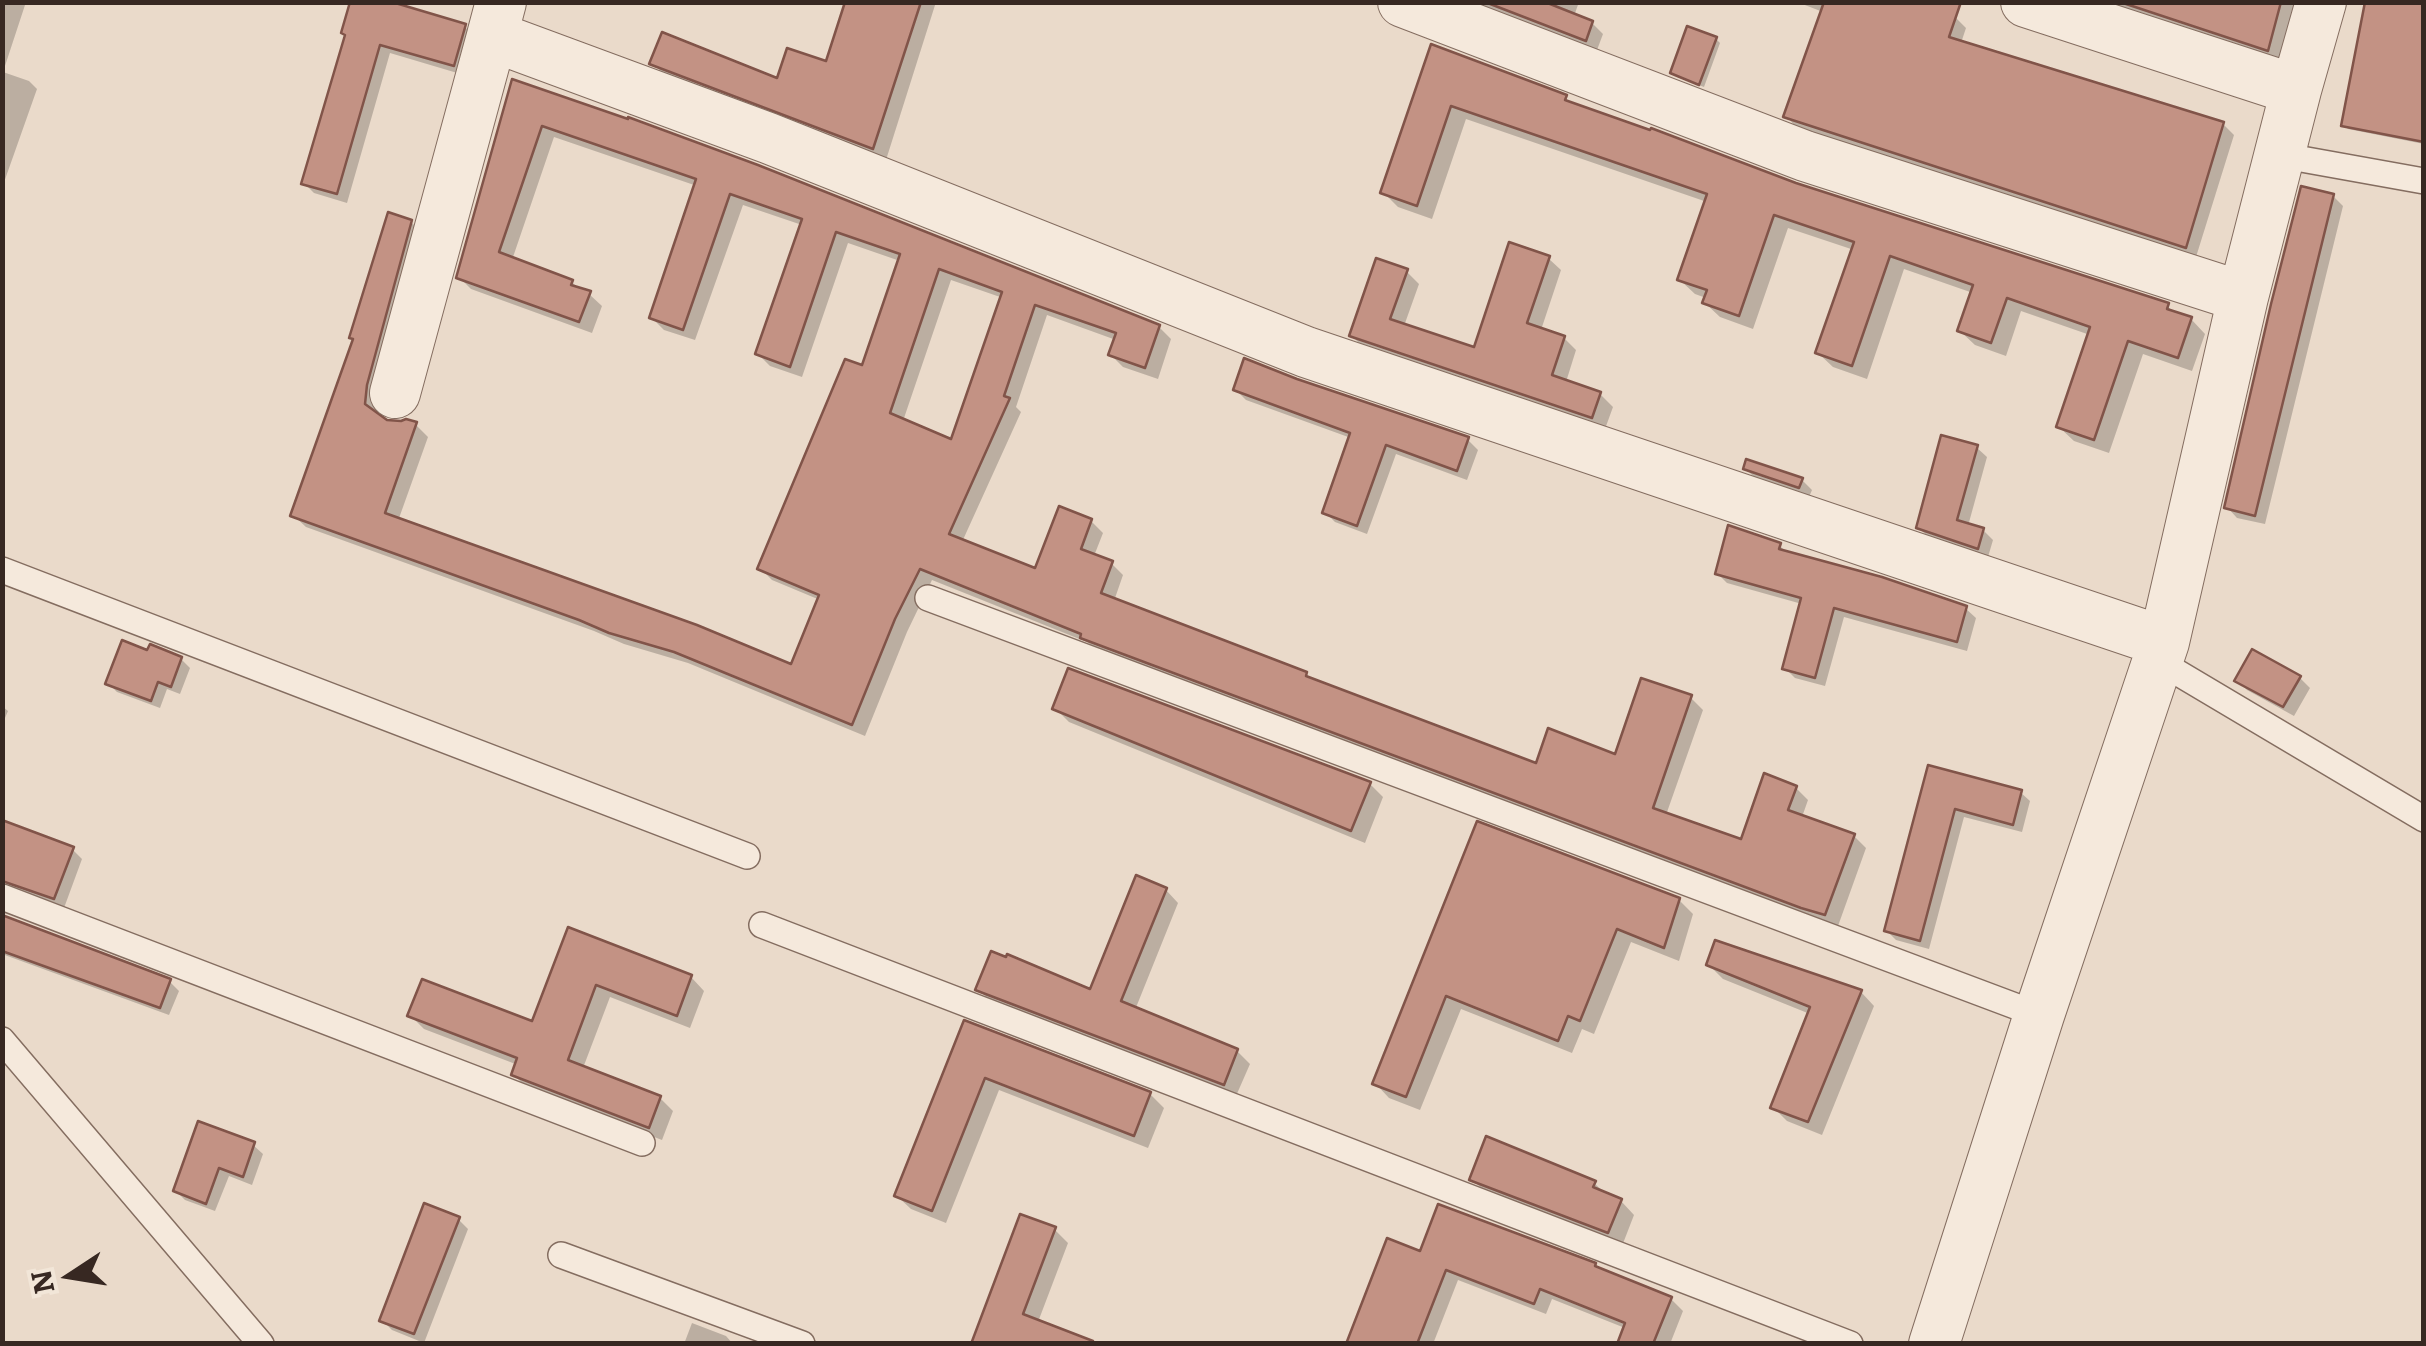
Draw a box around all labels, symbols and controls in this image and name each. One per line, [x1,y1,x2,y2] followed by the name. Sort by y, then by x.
[20,1226,120,1326] north arrow
[18,1266,64,1298] text: N

